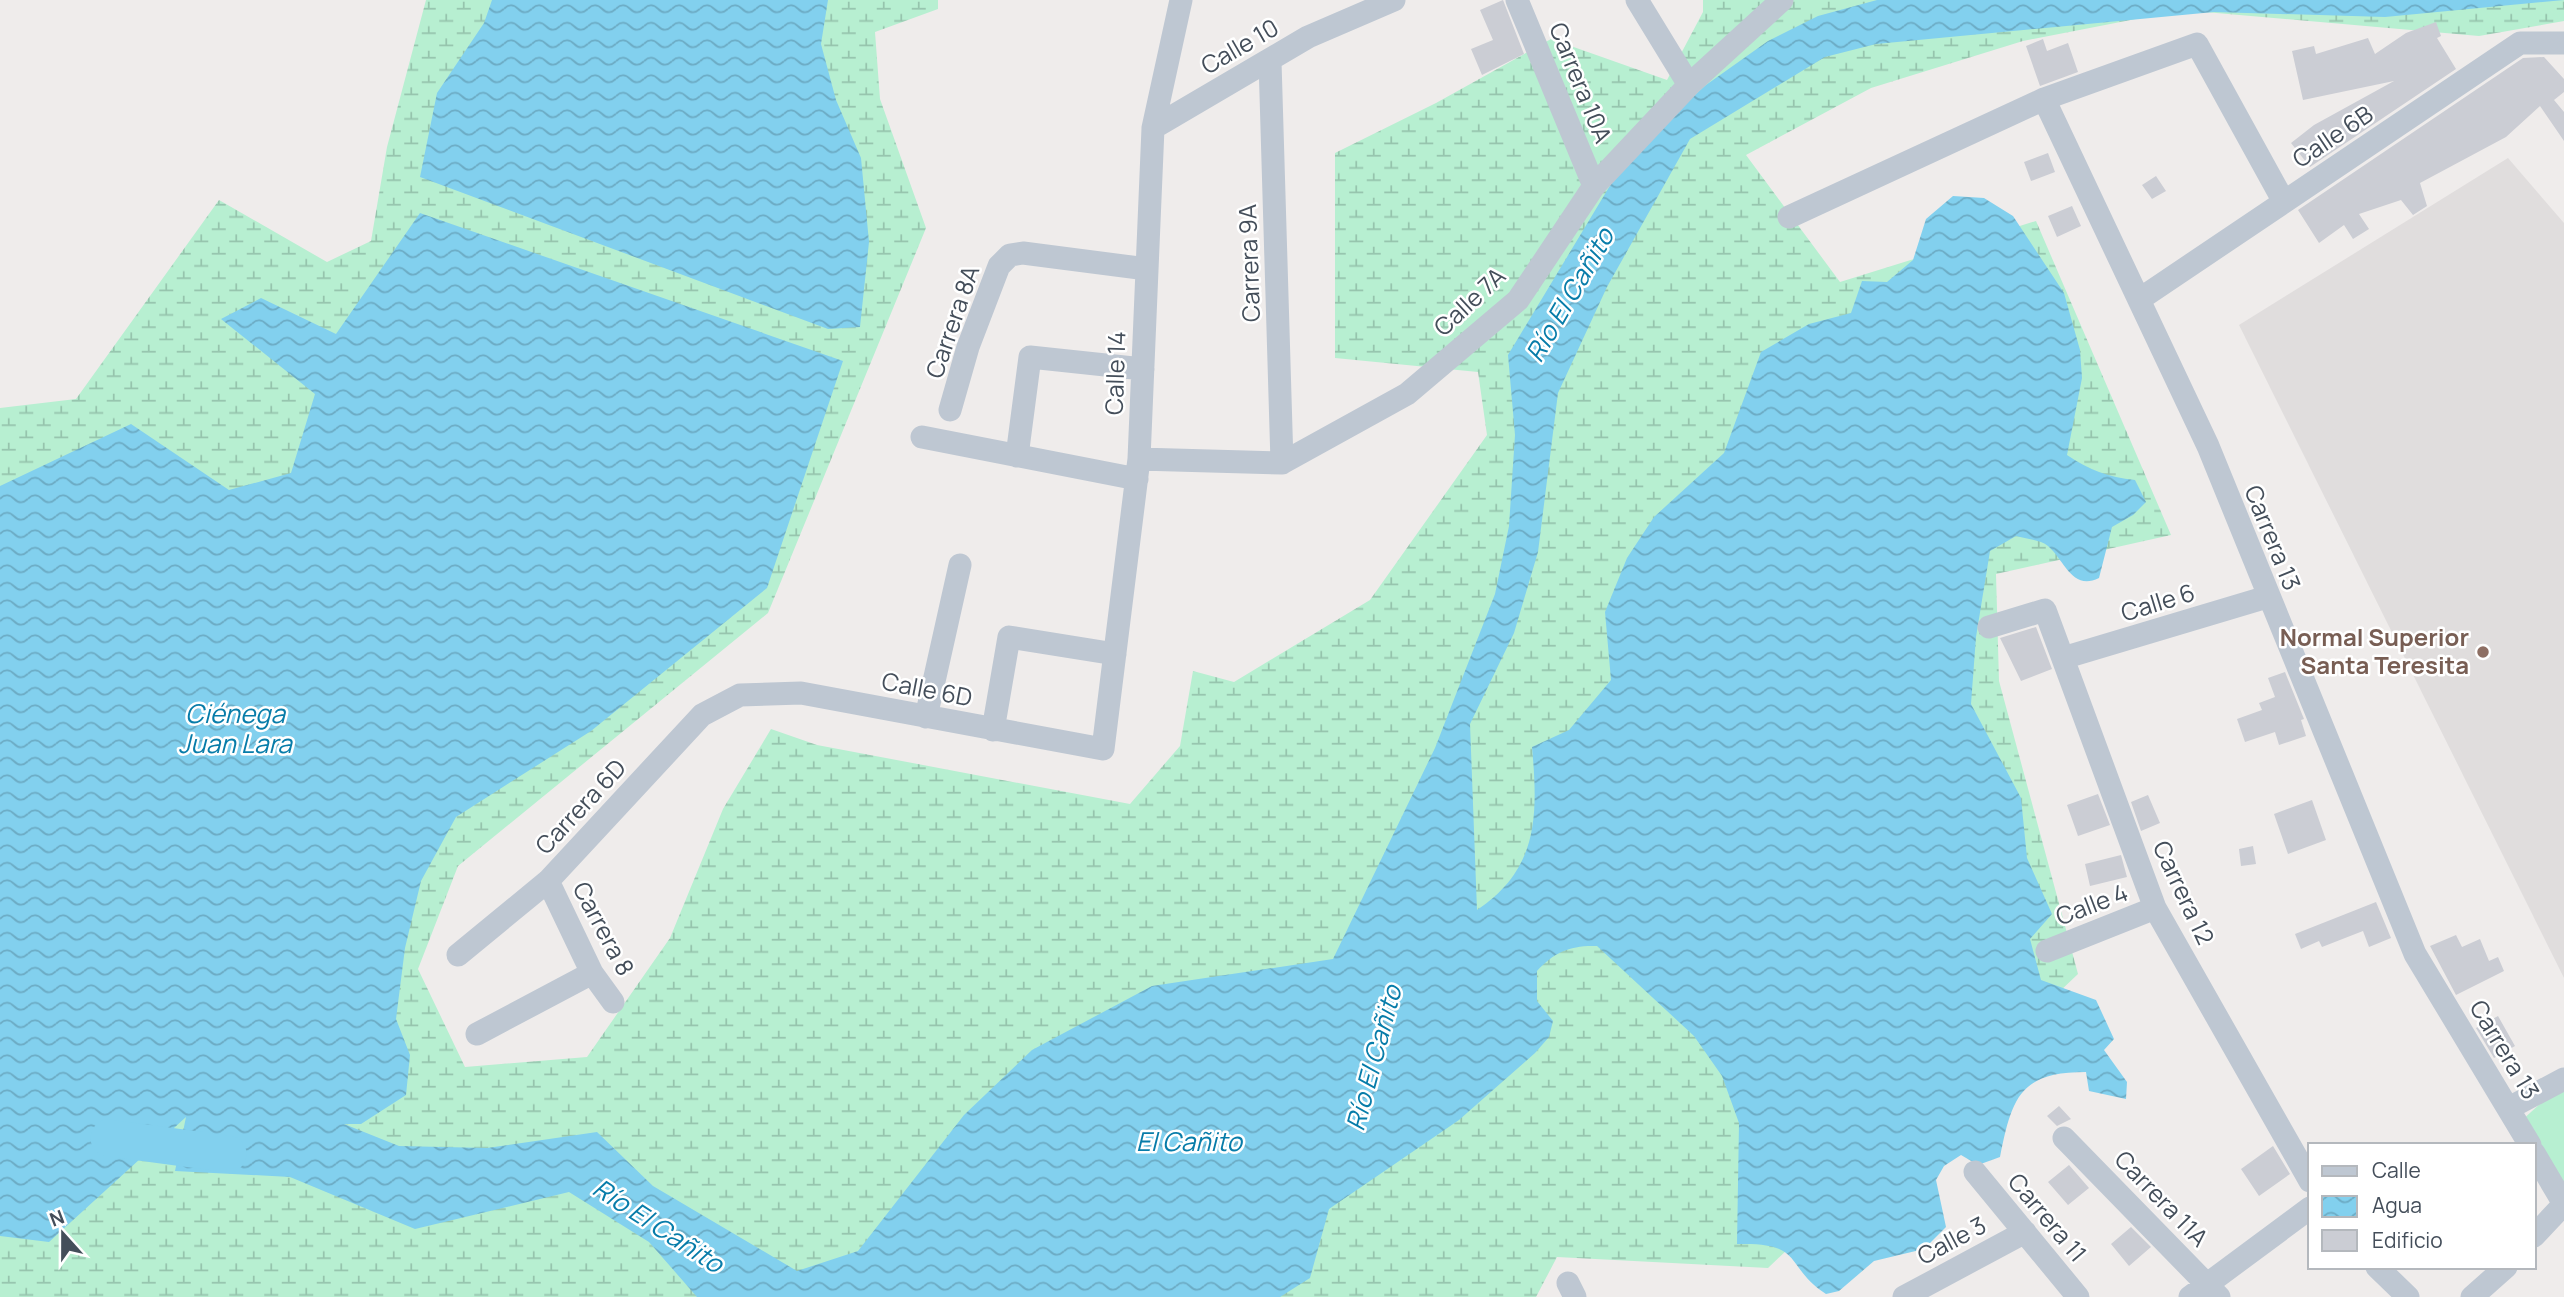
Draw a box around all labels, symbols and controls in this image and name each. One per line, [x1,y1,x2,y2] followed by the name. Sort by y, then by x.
[1194,10,1284,81] street label: Calle 10
[1542,17,1620,148] street label: Carrera 10A
[2286,97,2379,175] street label: Calle 6B
[1230,204,1267,323] street label: Carrera 9A
[1516,220,1623,368] water label: Río El Cañito
[1426,259,1512,343] street label: Calle 7A
[917,261,986,382] street label: Carrera 8A
[1097,330,1132,416] street label: Calle 14
[2237,480,2309,595] street label: Carrera 13
[2117,575,2198,628] street label: Calle 6
[2280,620,2469,681] place label: Normal Superior Santa Teresita
[2475,644,2491,660] marker: Normal Superior Santa Teresita
[879,664,975,713] street label: Calle 6D
[178,695,293,761] water label: Ciénega Juan Lara
[527,751,633,861] street label: Carrera 6D
[2146,835,2223,950] street label: Carrera 12
[2051,875,2132,932] street label: Calle 4
[566,876,643,981] street label: Carrera 8
[1336,980,1410,1134] water label: Río El Cañito
[2463,993,2548,1105] street label: Carrera 13
[1136,1123,1244,1159] water label: El Cañito
[2108,1143,2216,1253] street label: Carrera 11A
[2308,1143,2536,1269] legend
[2372,1156,2421,1184] text: Calle
[2001,1166,2095,1268] street label: Carrera 11
[586,1169,732,1282] water label: Río El Cañito
[2372,1191,2422,1219] text: Agua
[28,1199,98,1269] north arrow
[46,1204,68,1233] text: N
[1911,1208,1992,1272] street label: Calle 3
[2372,1226,2443,1254] text: Edificio

